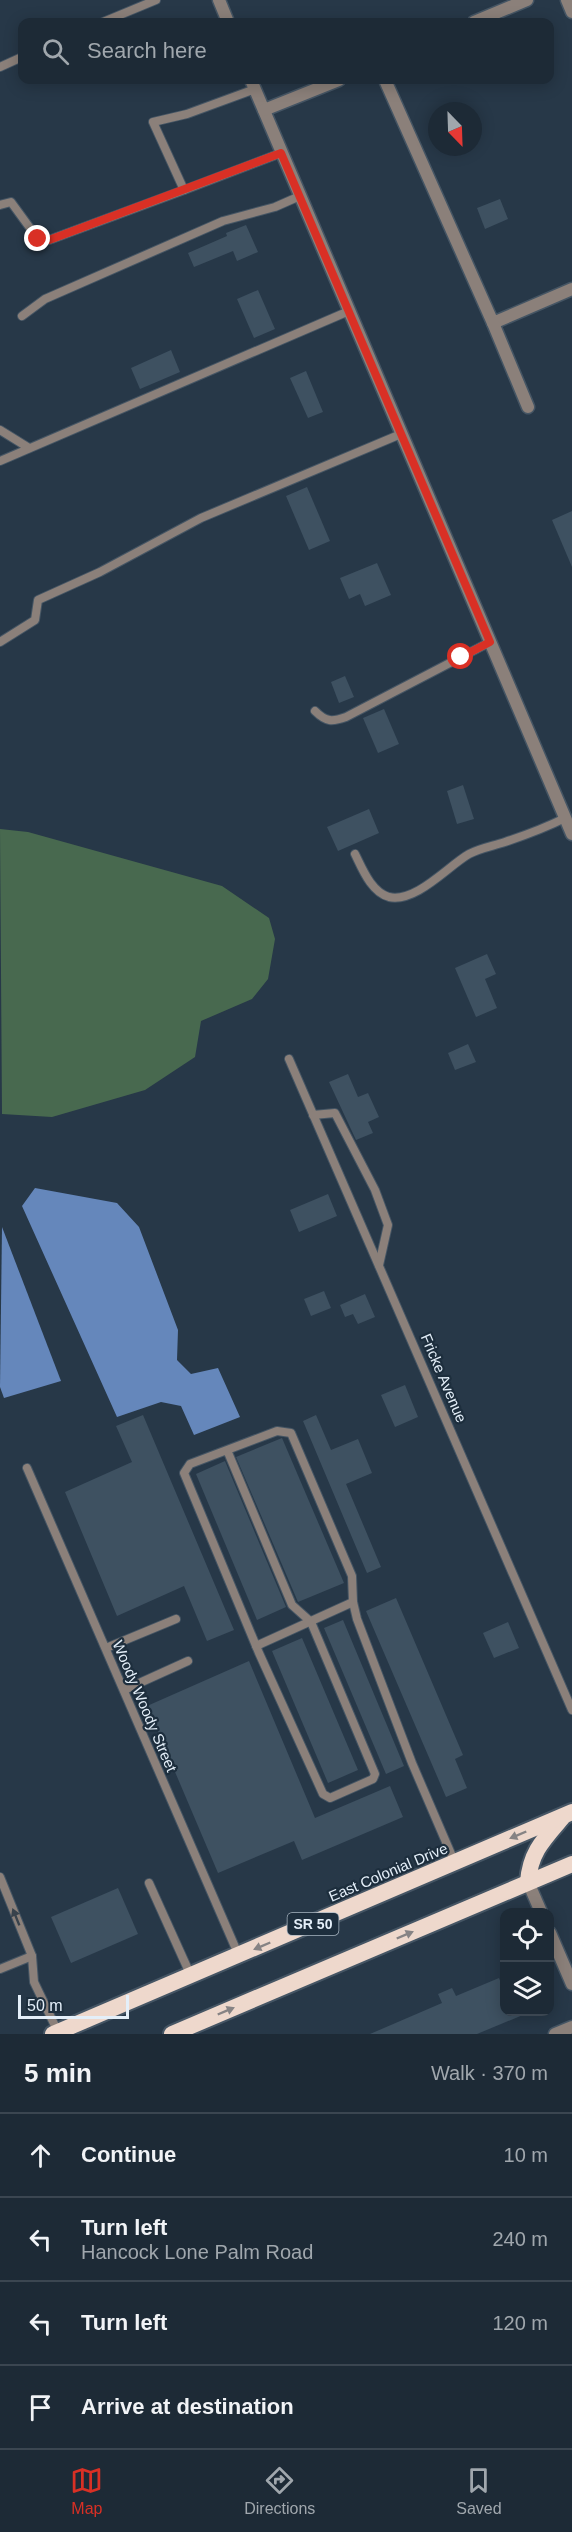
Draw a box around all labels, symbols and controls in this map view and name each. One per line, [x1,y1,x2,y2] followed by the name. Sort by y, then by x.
[18,18,554,84] search box
[39,35,72,68] icon: search
[87,38,207,63] text: Search here
[428,102,482,156] north arrow
[24,225,50,251] route end
[447,643,473,669] route start
[418,1331,470,1425] street label: Fricke Avenue
[110,1638,181,1775] street label: Woody Woody Street
[509,1830,527,1840] one-way arrow
[326,1839,450,1905] street label: East Colonial Drive
[11,1907,21,1925] one-way arrow
[500,1908,554,2016] map controls
[500,1908,554,1962] button: locate
[288,1913,338,1935] road number: SR 50
[397,1930,415,1940] one-way arrow
[253,1942,271,1951] one-way arrow
[500,1962,554,2016] button: layers
[18,1992,129,2020] scale bar
[27,1997,63,2014] text: 50 m
[217,2006,235,2015] one-way arrow
[24,2058,92,2088] text: 5 min
[431,2062,548,2084] text: Walk · 370 m
[24,2139,57,2172] icon: ahead
[81,2142,176,2167] text: Continue
[504,2144,548,2166] text: 10 m
[81,2215,167,2240] text: Turn left
[24,2223,57,2256] icon: left
[492,2228,548,2250] text: 240 m
[81,2241,313,2263] text: Hancock Lone Palm Road
[24,2307,57,2340] icon: left
[81,2310,167,2335] text: Turn left
[492,2312,548,2334] text: 120 m
[24,2391,57,2424] icon: arrive
[81,2394,294,2419] text: Arrive at destination
[70,2464,103,2518] tab: Map
[244,2464,315,2518] tab: Directions
[456,2464,502,2518] tab: Saved

